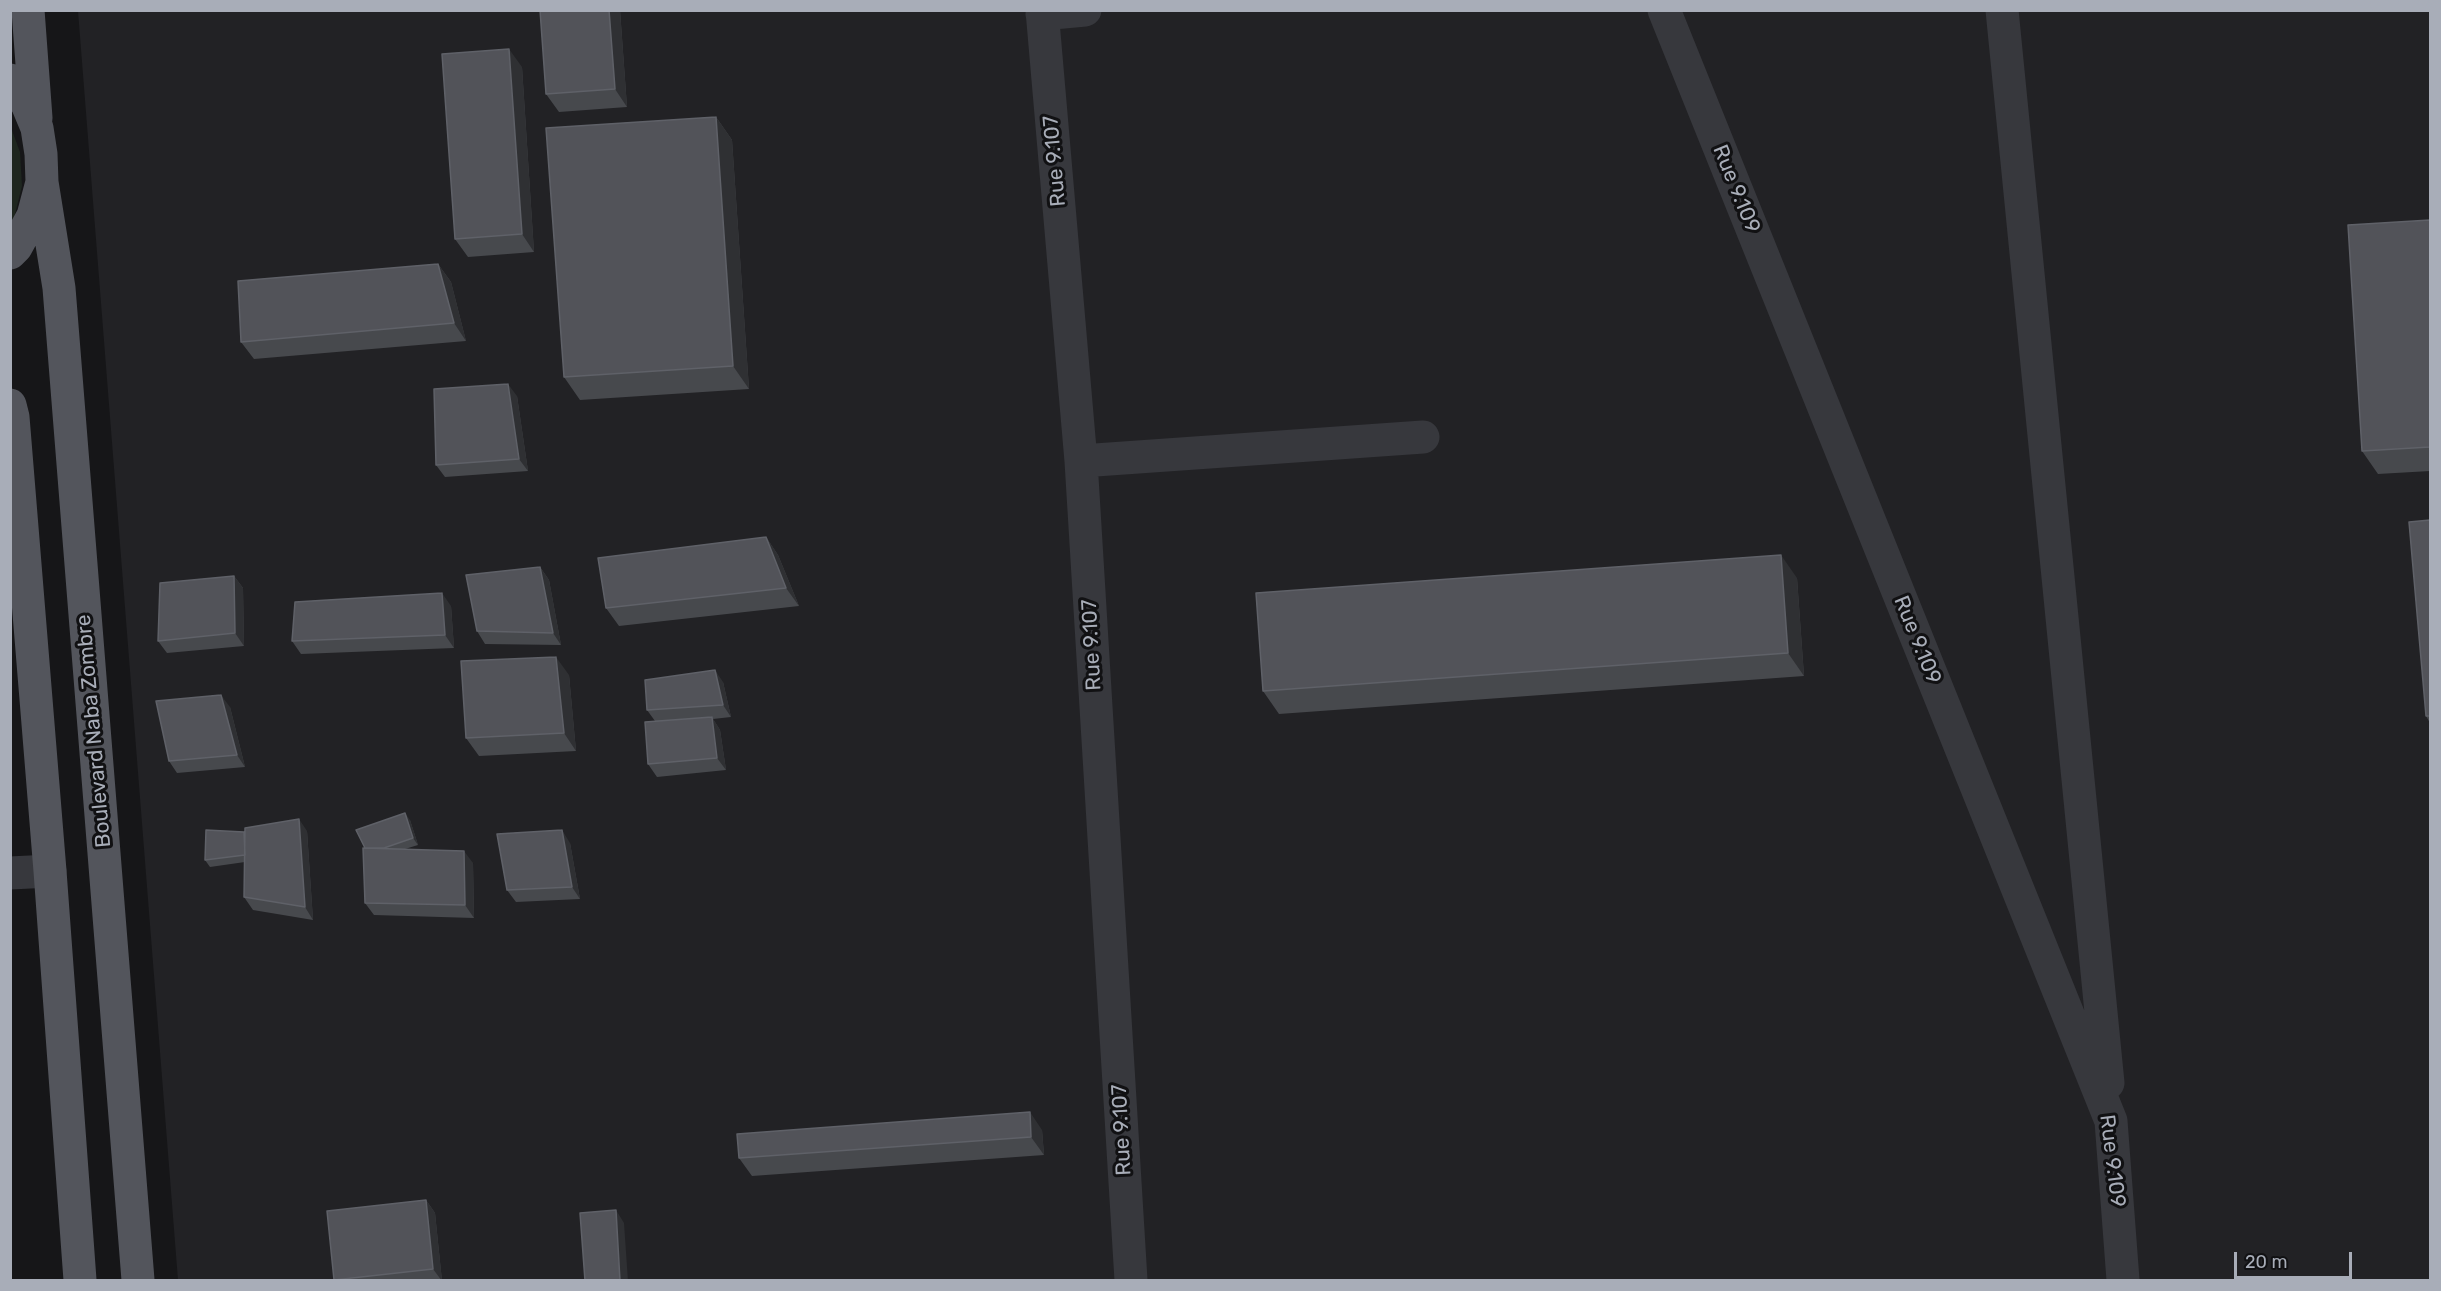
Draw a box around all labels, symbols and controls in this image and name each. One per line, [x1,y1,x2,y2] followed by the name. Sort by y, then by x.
[1038,114,1072,208] street label: Rue 9.107
[1707,141,1765,237] street label: Rue 9.109
[1888,592,1946,688] street label: Rue 9.109
[1077,599,1107,691] street label: Rue 9.107
[71,613,117,849] street label: Boulevard Naba Zombre
[1107,1084,1137,1176] street label: Rue 9.107
[2094,1113,2130,1209] street label: Rue 9.109
[2237,1240,2356,1278] scale bar
[2245,1251,2287,1273] text: 20 m

